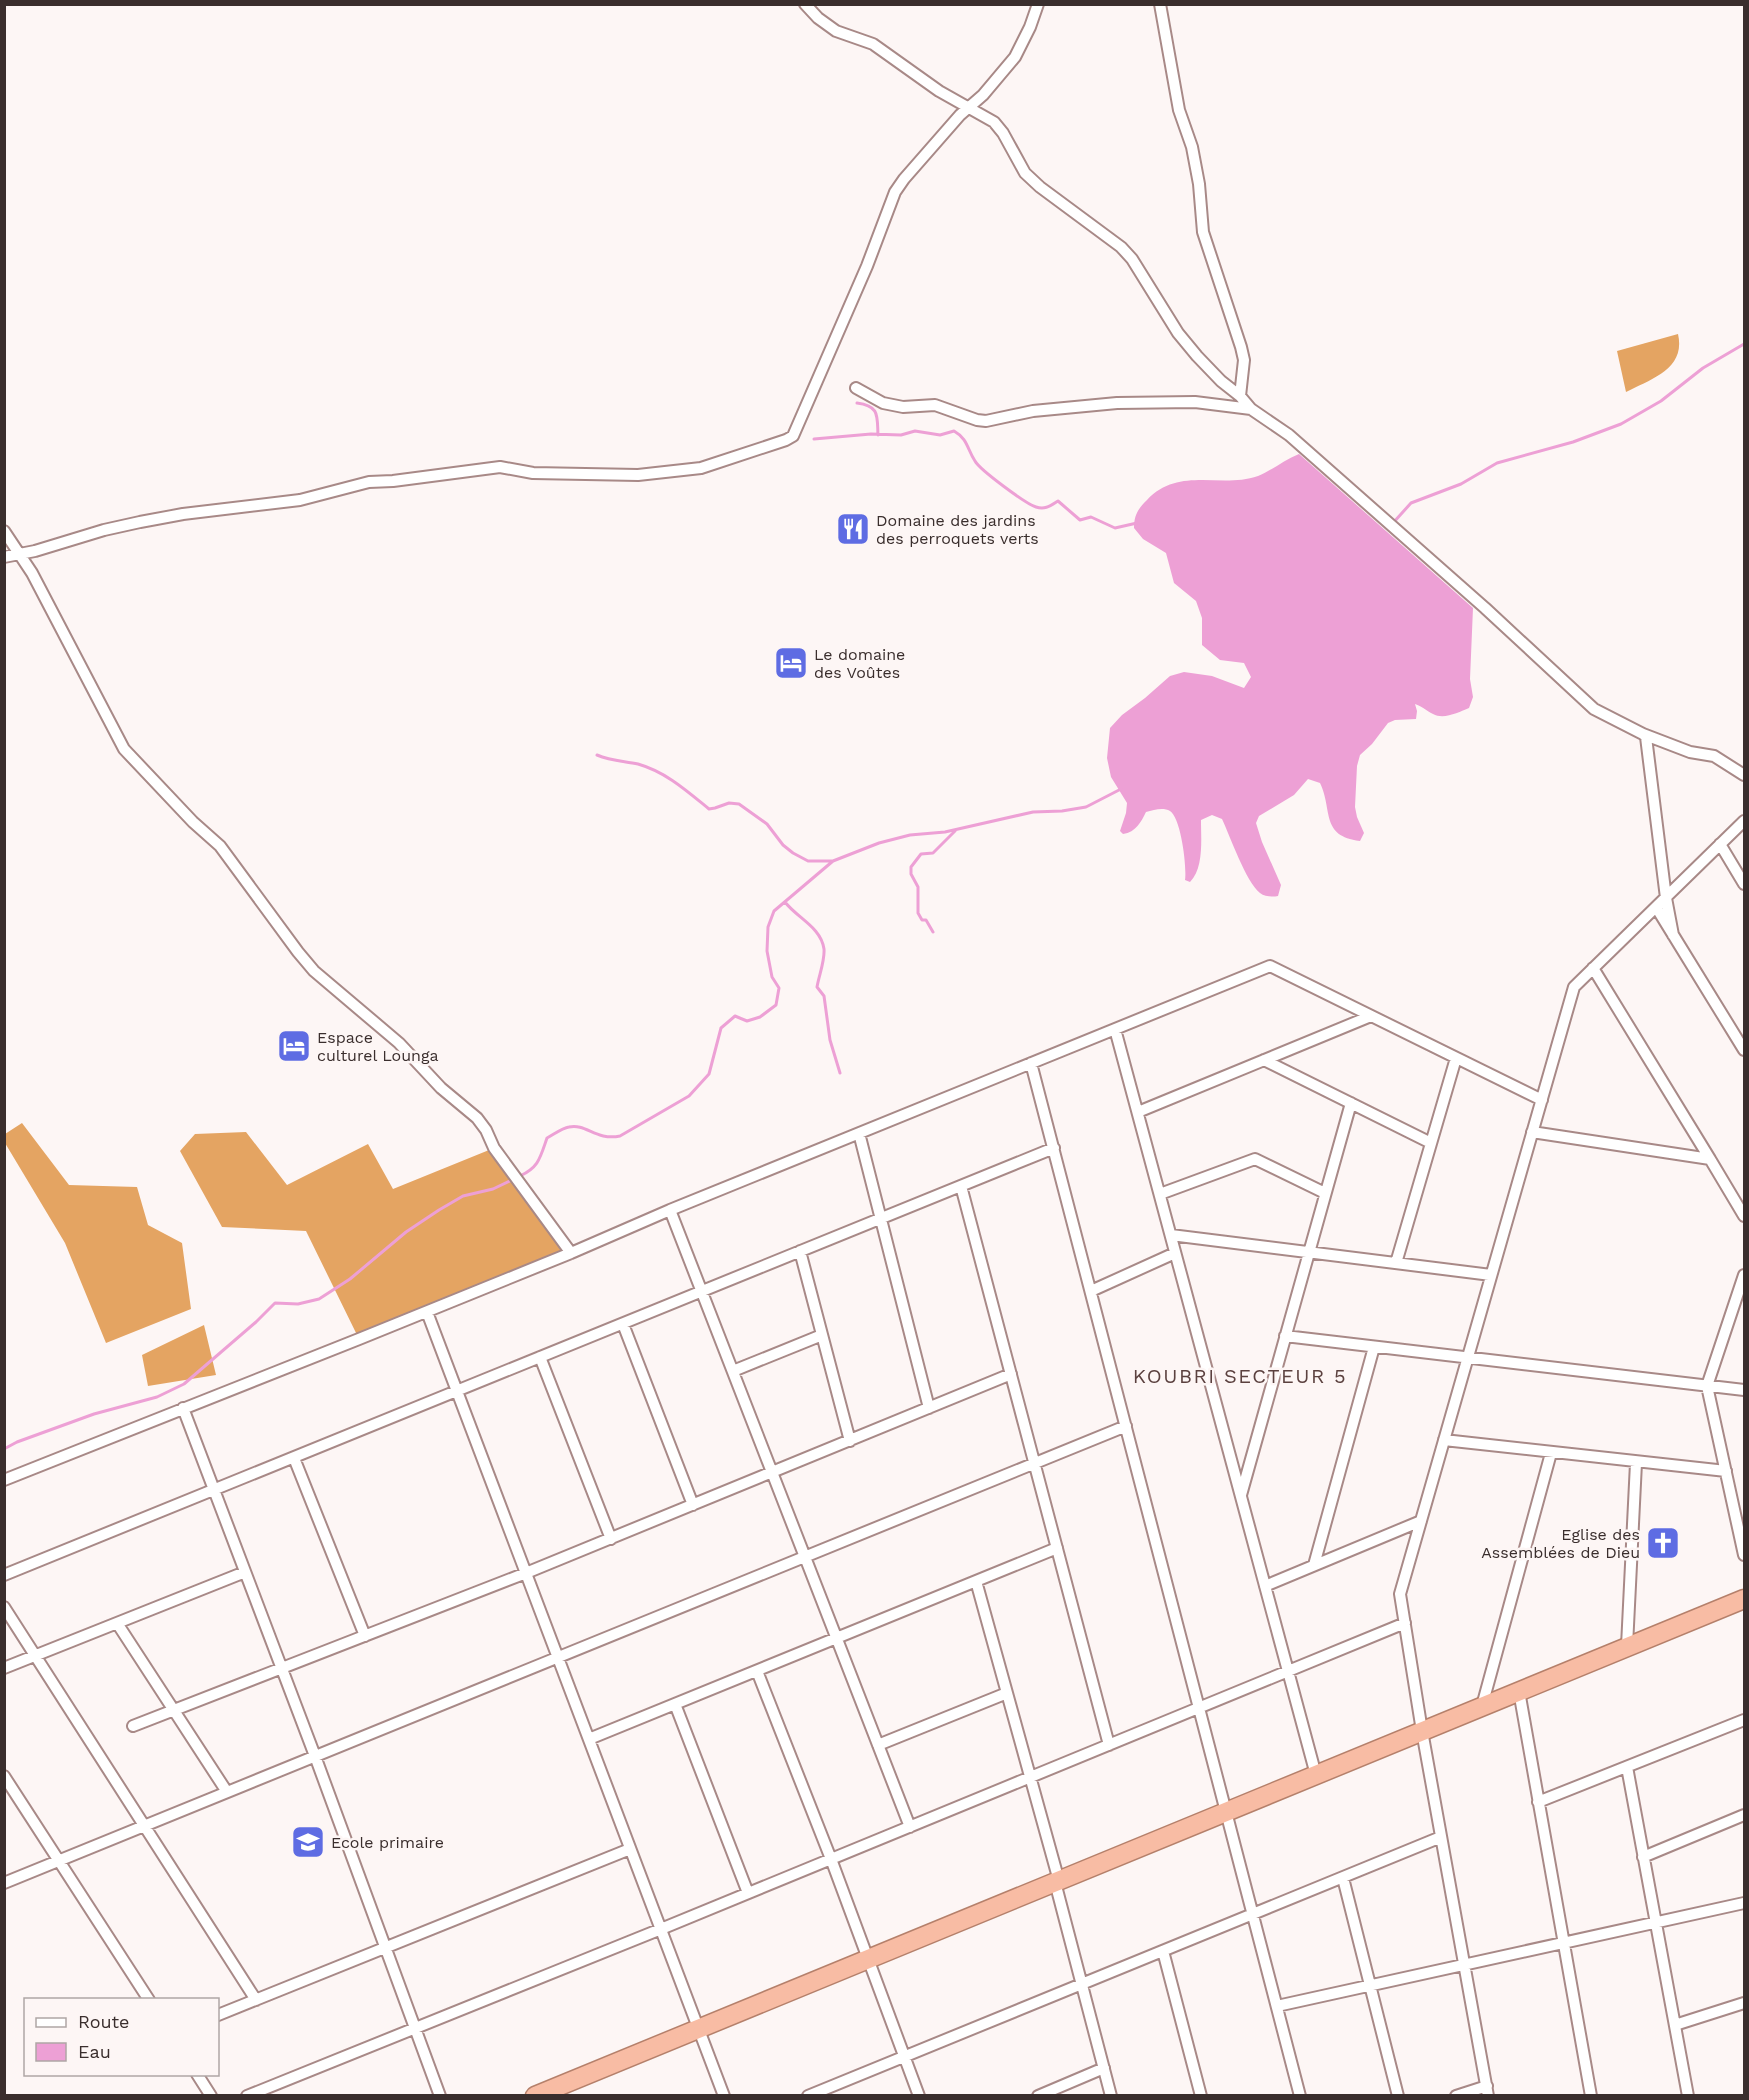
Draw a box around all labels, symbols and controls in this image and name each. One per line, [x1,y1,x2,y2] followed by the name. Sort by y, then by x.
[835,511,871,547] restaurant icon: Domaine des jardins des perroquets verts
[876,511,1039,548] place label: Domaine des jardins des perroquets verts
[773,645,809,681] hotel icon: Le domaine des Voûtes
[814,645,905,682] place label: Le domaine des Voûtes
[276,1028,312,1064] hotel icon: Espace culturel Lounga
[317,1028,439,1065] place label: Espace culturel Lounga
[1133,1364,1347,1388] district label: KOUBRI SECTEUR 5
[1481,1525,1640,1562] place label: Eglise des Assemblées de Dieu
[1645,1525,1681,1561] church icon: Eglise des Assemblées de Dieu
[290,1824,326,1860] school or university icon: Ecole primaire
[331,1833,444,1852] place label: Ecole primaire
[24,1998,219,2076] legend
[78,2011,130,2032] text: Route
[78,2041,111,2062] text: Eau

